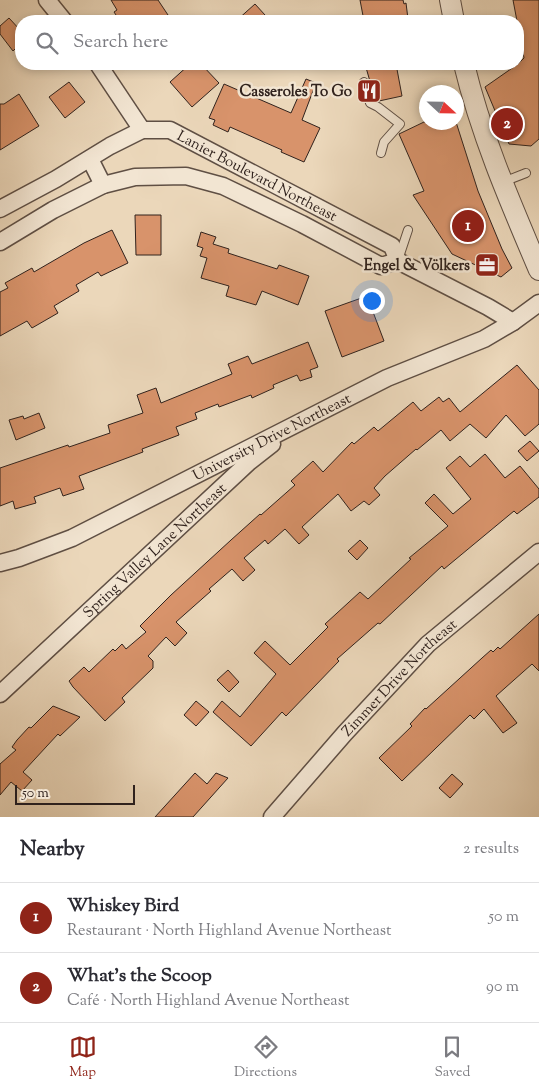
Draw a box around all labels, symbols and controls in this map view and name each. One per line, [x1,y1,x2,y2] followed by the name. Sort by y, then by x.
[15,15,524,70] search box
[33,29,61,57] icon: search
[73,29,168,56] text: Search here
[356,78,382,104] restaurant icon: Casseroles To Go
[239,82,352,103] place label: Casseroles To Go
[419,85,464,130] north arrow
[491,105,523,143] pin: 2
[173,126,340,227] street label: Lanier Boulevard Northeast
[452,207,484,245] pin: 1
[474,252,500,278] office icon: Engel & Völkers
[364,256,470,277] place label: Engel & Völkers
[359,288,385,314] your location
[189,389,355,487] street label: University Drive Northeast
[79,479,232,624] street label: Spring Valley Lane Northeast
[338,615,462,742] street label: Zimmer Drive Northeast
[15,782,135,805] scale bar
[22,784,49,804] text: 50 m
[20,835,85,865] text: Nearby
[463,838,519,861] text: 2 results
[67,893,179,920] text: Whiskey Bird
[33,906,39,929] text: 1
[488,906,519,929] text: 50 m
[67,920,392,943] text: Restaurant · North Highland Avenue Northeast
[67,963,212,990] text: What's the Scoop
[32,976,40,999] text: 2
[486,976,519,999] text: 90 m
[67,990,349,1013] text: Café · North Highland Avenue Northeast
[69,1033,97,1083] tab: Map
[234,1033,297,1083] tab: Directions
[434,1033,470,1083] tab: Saved

